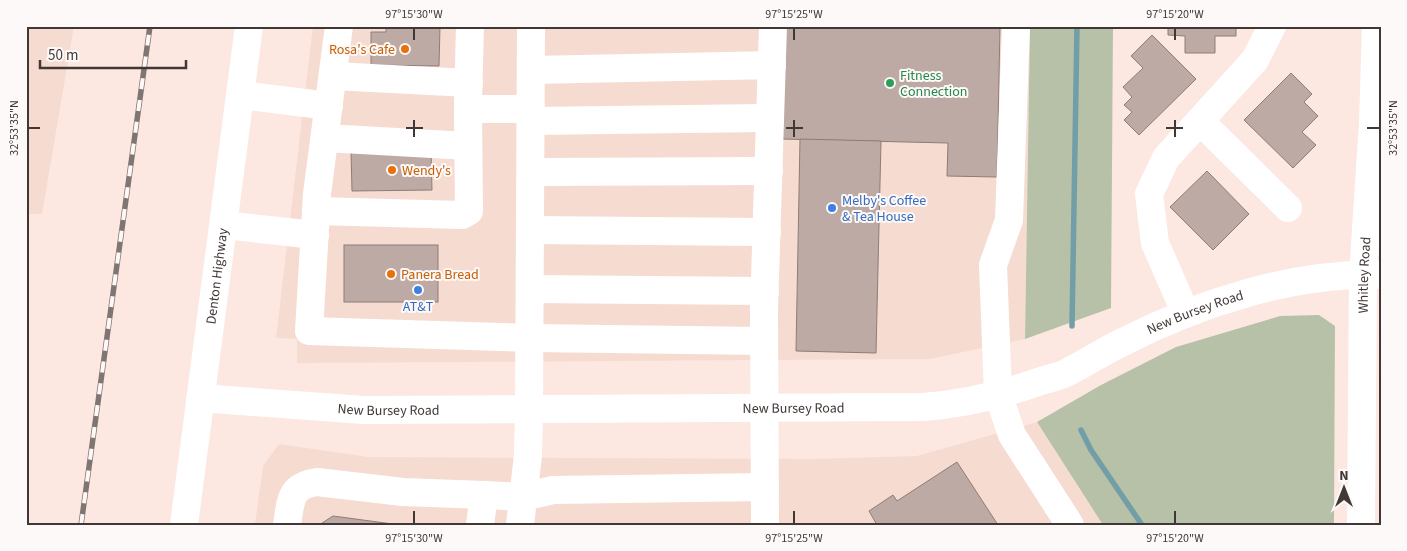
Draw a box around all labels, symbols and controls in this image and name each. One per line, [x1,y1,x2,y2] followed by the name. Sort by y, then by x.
[385,6,443,23] text: 97°15'30"W
[765,6,823,23] text: 97°15'25"W
[1146,6,1204,23] text: 97°15'20"W
[40,38,186,70] scale bar
[329,40,395,60] place label: Rosa's Cafe
[399,43,411,55] marker: Rosa's Cafe
[48,45,78,66] text: 50 m
[900,66,968,102] place label: Fitness Connection
[884,77,896,89] marker: Fitness Connection
[6,100,23,156] text: 32°53'35"N
[1385,100,1402,156] text: 32°53'35"N
[402,161,451,181] place label: Wendy's
[386,164,398,176] marker: Wendy's
[842,191,926,227] place label: Melby's Coffee & Tea House
[826,202,838,214] marker: Melby's Coffee & Tea House
[201,227,234,325] street label: Denton Highway
[1354,236,1376,314] street label: Whitley Road
[401,265,479,285] place label: Panera Bread
[385,268,397,280] marker: Panera Bread
[412,284,424,296] marker: AT&T
[1144,286,1246,340] street label: New Bursey Road
[403,297,434,317] place label: AT&T
[743,398,845,419] street label: New Bursey Road
[337,399,440,421] street label: New Bursey Road
[1320,464,1370,514] north arrow
[1339,466,1349,486] text: N
[385,530,443,547] text: 97°15'30"W
[765,530,823,547] text: 97°15'25"W
[1146,530,1204,547] text: 97°15'20"W

